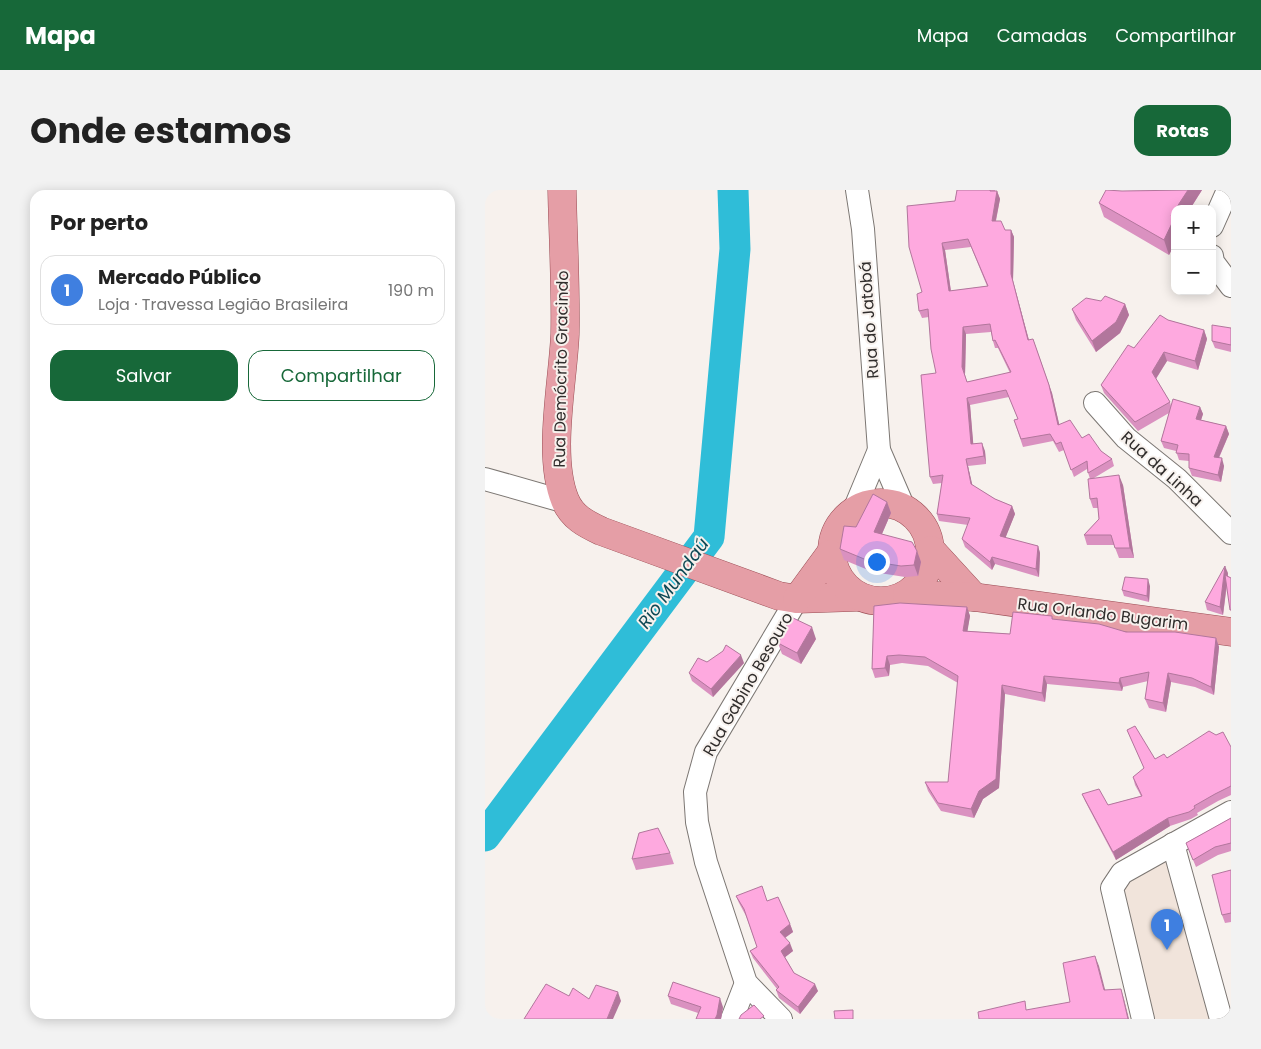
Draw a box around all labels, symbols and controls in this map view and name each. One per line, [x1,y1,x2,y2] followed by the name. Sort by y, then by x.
[25,19,96,52] text: Mapa
[917,23,969,48] text: Mapa
[997,23,1087,48] text: Camadas
[1115,23,1236,48] text: Compartilhar
[1134,105,1231,156] button: Rotas
[30,106,292,155] text: Onde estamos
[1171,205,1216,295] map controls
[1171,205,1216,250] button: +
[50,208,148,237] text: Por perto
[1171,250,1216,295] button: −
[853,261,885,379] street label: Rua do Jatobá
[98,264,261,291] text: Mercado Público
[548,270,574,468] street label: Rua Demócrito Gracindo
[64,279,70,302] text: 1
[388,279,434,302] text: 190 m
[98,293,348,316] text: Loja · Travessa Legião Brasileira
[50,350,238,401] button: Salvar
[248,350,435,401] button: Compartilhar
[1116,426,1208,512] street label: Rua da Linha
[632,533,714,633] water label: Rio Mundaú
[864,549,890,575] your location
[1016,592,1190,636] street label: Rua Orlando Bugarim
[697,608,799,760] street label: Rua Gabino Besouro
[1151,909,1183,950] pin: 1

